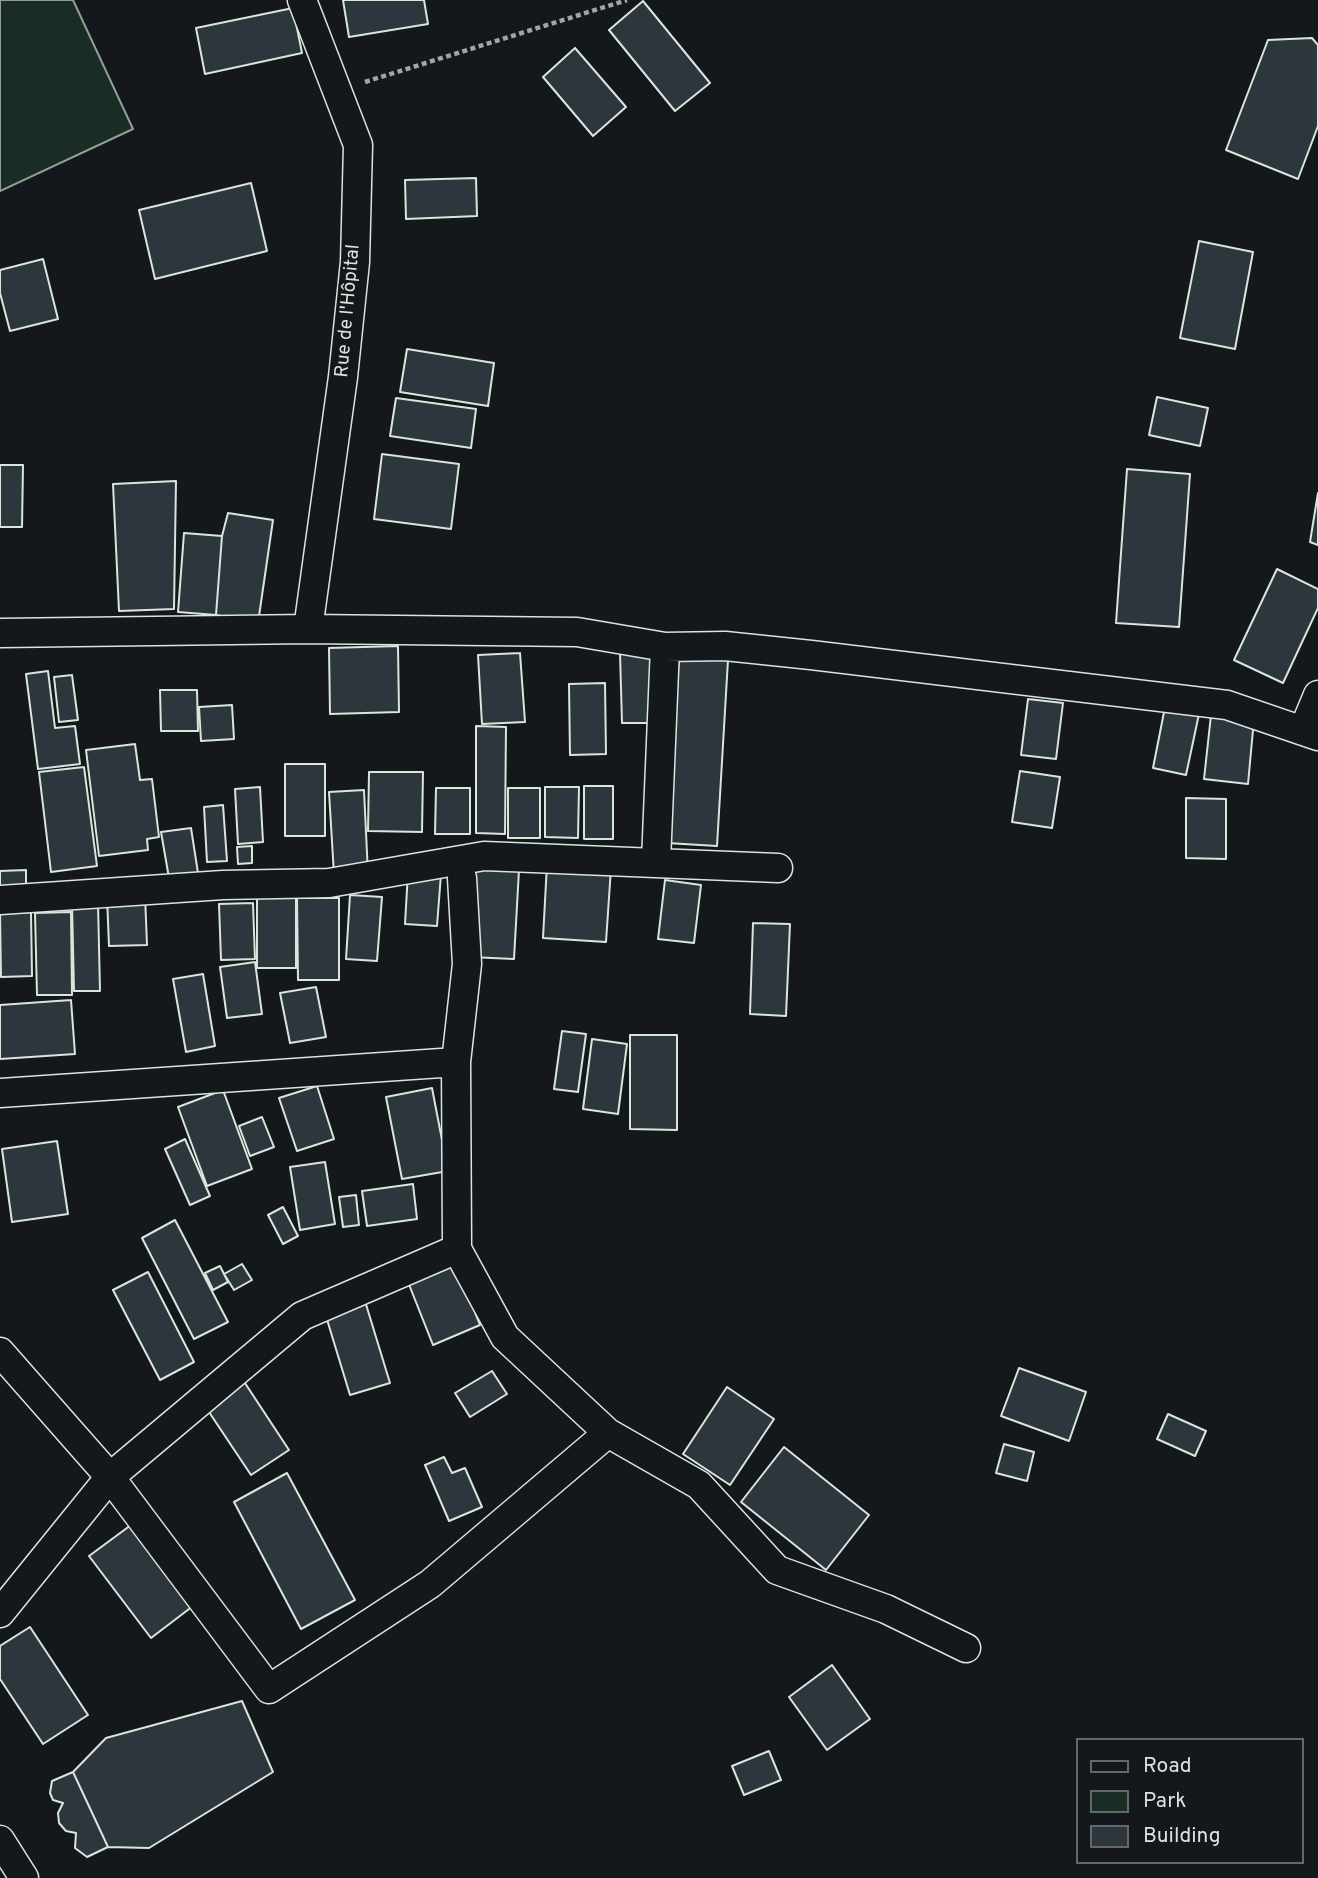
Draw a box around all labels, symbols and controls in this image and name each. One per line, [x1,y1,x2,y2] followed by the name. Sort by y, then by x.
[332,243,366,379] street label: Rue de l'Hôpital
[1076,1738,1304,1864] legend
[1143,1753,1192,1780] text: Road
[1143,1788,1186,1815] text: Park
[1143,1823,1221,1850] text: Building

